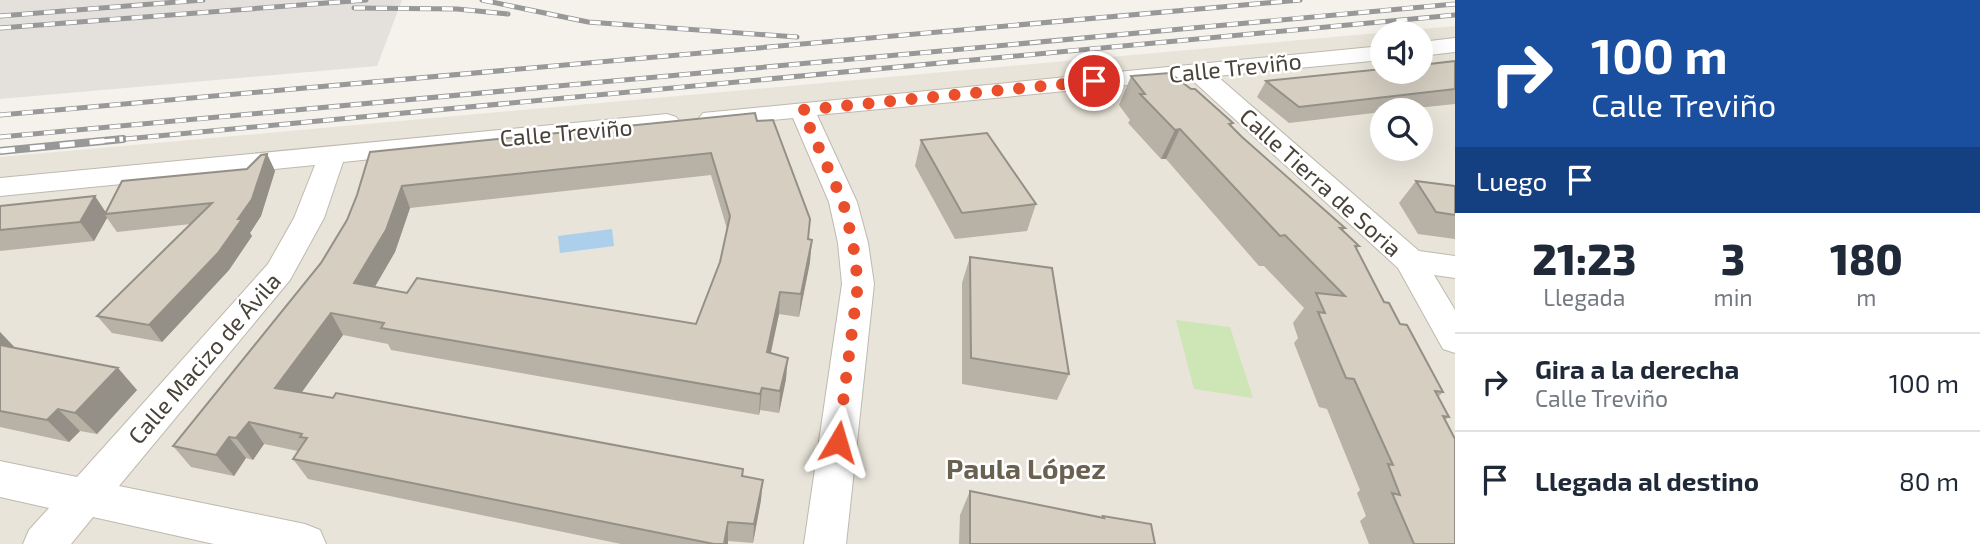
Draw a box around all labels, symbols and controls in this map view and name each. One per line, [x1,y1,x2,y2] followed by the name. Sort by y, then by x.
[1370,21,1433,161] map controls
[1370,21,1433,84] button: sound
[1591,25,1728,84] text: 100 m
[1476,28,1567,119] icon: right
[1167,46,1303,88] street label: Calle Treviño
[1064,51,1124,111] pin
[1075,62,1113,100] icon: arrive
[1591,85,1776,123] text: Calle Treviño
[1370,98,1433,161] button: search
[1234,102,1408,262] street label: Calle Tierra de Soria
[498,112,634,152] street label: Calle Treviño
[1561,161,1599,199] icon: arrive
[1476,165,1547,196] text: Luego
[1532,233,1636,283] text: 21:23
[1721,233,1745,283] text: 3
[1830,233,1903,283] text: 180
[122,267,286,449] street label: Calle Macizo de Ávila
[1543,283,1625,311] text: Llegada
[1714,283,1753,311] text: min
[1856,283,1876,311] text: m
[1535,353,1739,384] text: Gira a la derecha
[1476,363,1514,401] icon: right
[1889,367,1959,398] text: 100 m
[1535,384,1668,412] text: Calle Treviño
[801,405,875,479] position arrow
[946,451,1106,485] district label: Paula López
[1476,461,1514,499] icon: arrive
[1535,465,1759,496] text: Llegada al destino
[1899,465,1959,496] text: 80 m

